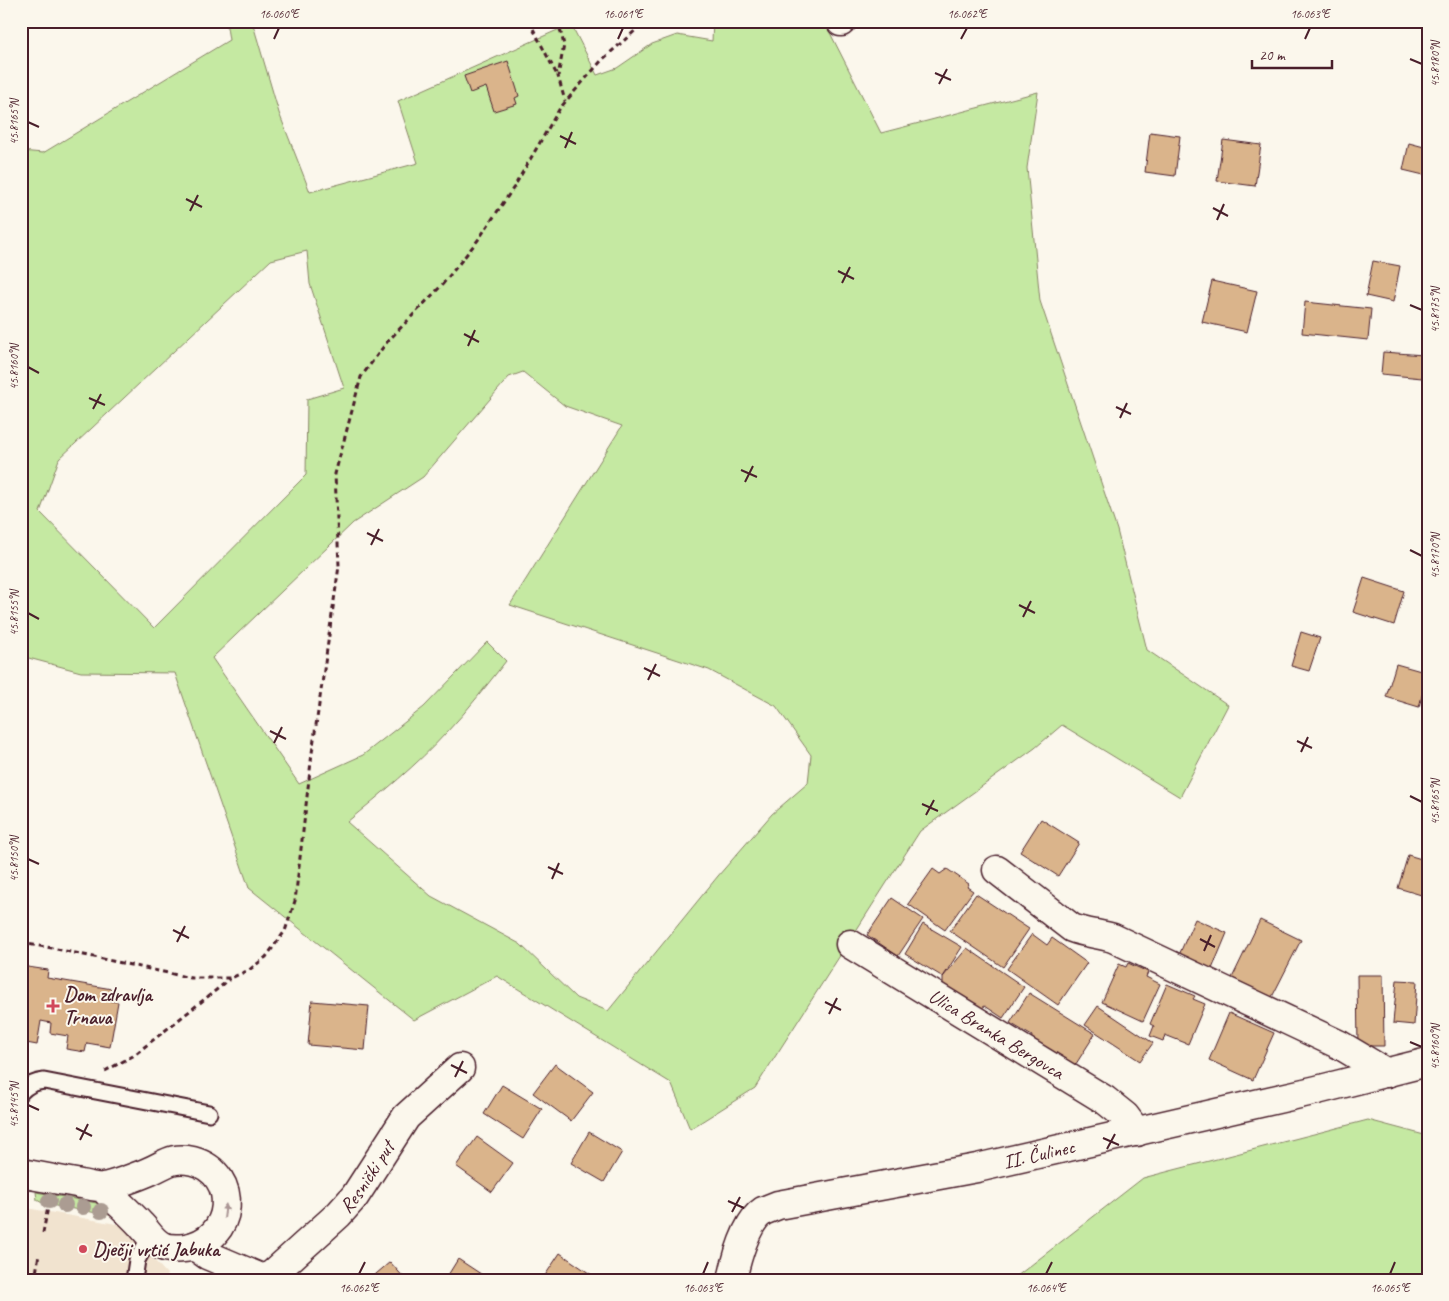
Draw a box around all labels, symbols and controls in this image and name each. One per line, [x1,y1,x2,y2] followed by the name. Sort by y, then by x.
[259,6,300,22] text: 16.060°E
[603,6,644,22] text: 16.061°E
[947,6,988,22] text: 16.062°E
[1290,6,1331,22] text: 16.063°E
[1252,38,1332,70] scale bar
[1427,40,1443,87] text: 45.8180°N
[1259,46,1286,65] text: 20 m
[6,98,22,145] text: 45.8165°N
[1427,286,1443,333] text: 45.8175°N
[6,343,22,390] text: 45.8160°N
[1427,532,1443,579] text: 45.8170°N
[6,589,22,636] text: 45.8155°N
[1427,778,1443,825] text: 45.8165°N
[6,835,22,882] text: 45.8150°N
[64,982,154,1030] place label: Dom zdravlja Trnava
[924,983,1070,1085] street label: Ulica Branka Bergovca
[46,999,60,1013] marker: Dom zdravlja Trnava
[1427,1023,1443,1070] text: 45.8160°N
[6,1081,22,1128] text: 45.8145°N
[334,1133,402,1218] street label: Resnički put
[1001,1133,1077,1174] street label: II. Čulinec
[221,1202,229,1218] one-way arrow
[93,1237,221,1262] place label: Dječji vrtić Jabuka
[77,1243,89,1255] marker: Dječji vrtić Jabuka
[339,1280,380,1296] text: 16.062°E
[683,1280,724,1296] text: 16.063°E
[1026,1280,1067,1296] text: 16.064°E
[1370,1280,1411,1296] text: 16.065°E

